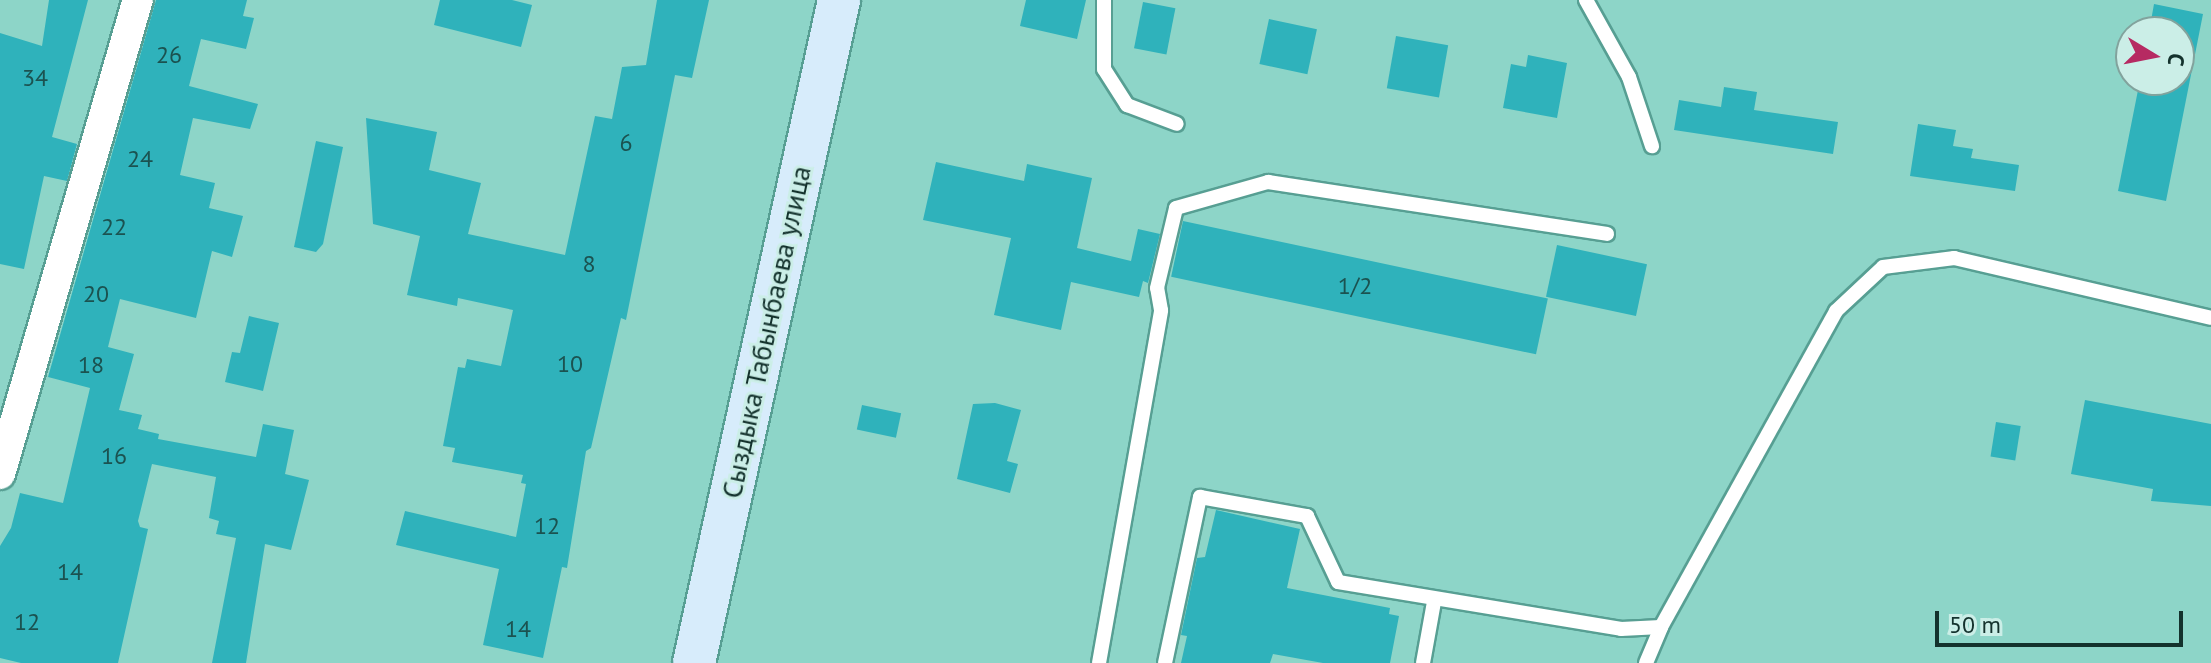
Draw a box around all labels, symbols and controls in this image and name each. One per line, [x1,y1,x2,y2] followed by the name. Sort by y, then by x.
[2115,16,2195,96] north arrow
[156,41,182,69] house number: 26
[2162,51,2192,68] text: С
[22,64,48,92] house number: 34
[619,129,633,157] house number: 6
[127,145,153,173] house number: 24
[714,162,818,502] street label: Сыздыка Табынбаева улица
[101,213,127,241] house number: 22
[582,250,596,278] house number: 8
[1338,272,1372,300] house number: 1/2
[83,280,109,308] house number: 20
[557,350,583,378] house number: 10
[78,351,104,379] house number: 18
[101,442,127,470] house number: 16
[534,512,560,540] house number: 12
[57,558,83,586] house number: 14
[1939,595,2187,645] scale bar
[14,608,40,636] house number: 12
[1949,609,2001,640] text: 50 m
[505,615,531,643] house number: 14

